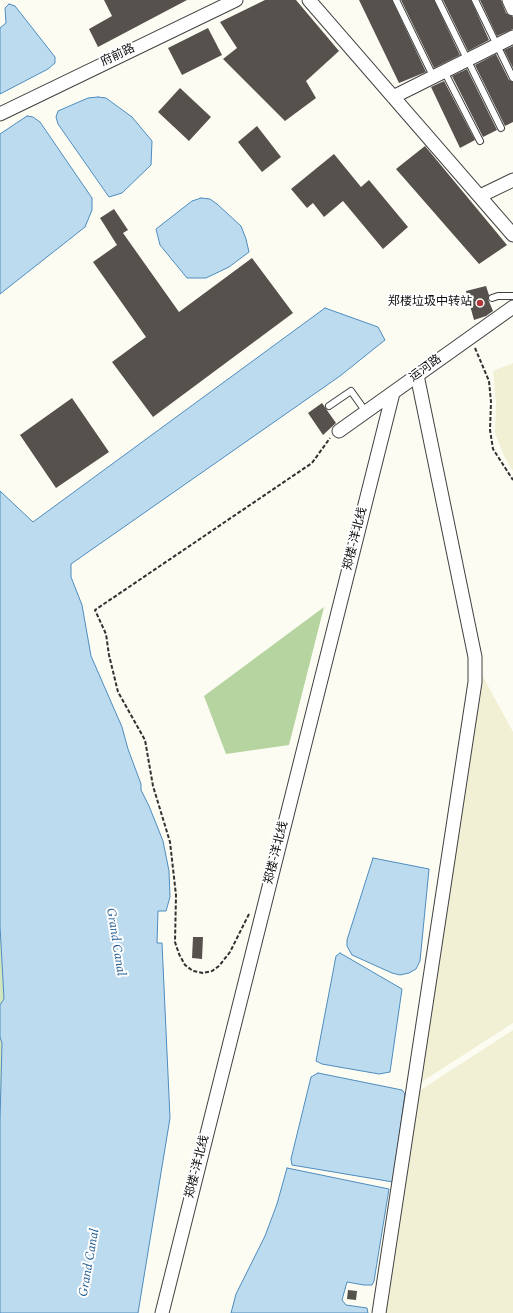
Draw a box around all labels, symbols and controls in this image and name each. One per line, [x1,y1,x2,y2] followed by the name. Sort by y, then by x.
[99,42,137,70] street label: 府前路
[388,296,472,310] place label: 郑楼垃圾中转站
[475,298,485,308] marker: 郑楼垃圾中转站
[407,353,445,385] street label: 运河路
[341,506,371,572] street label: 郑楼-洋北线
[262,820,292,886] street label: 郑楼-洋北线
[102,907,128,977] water label: Grand Canal
[183,1134,213,1200] street label: 郑楼-洋北线
[76,1228,104,1298] water label: Grand Canal

